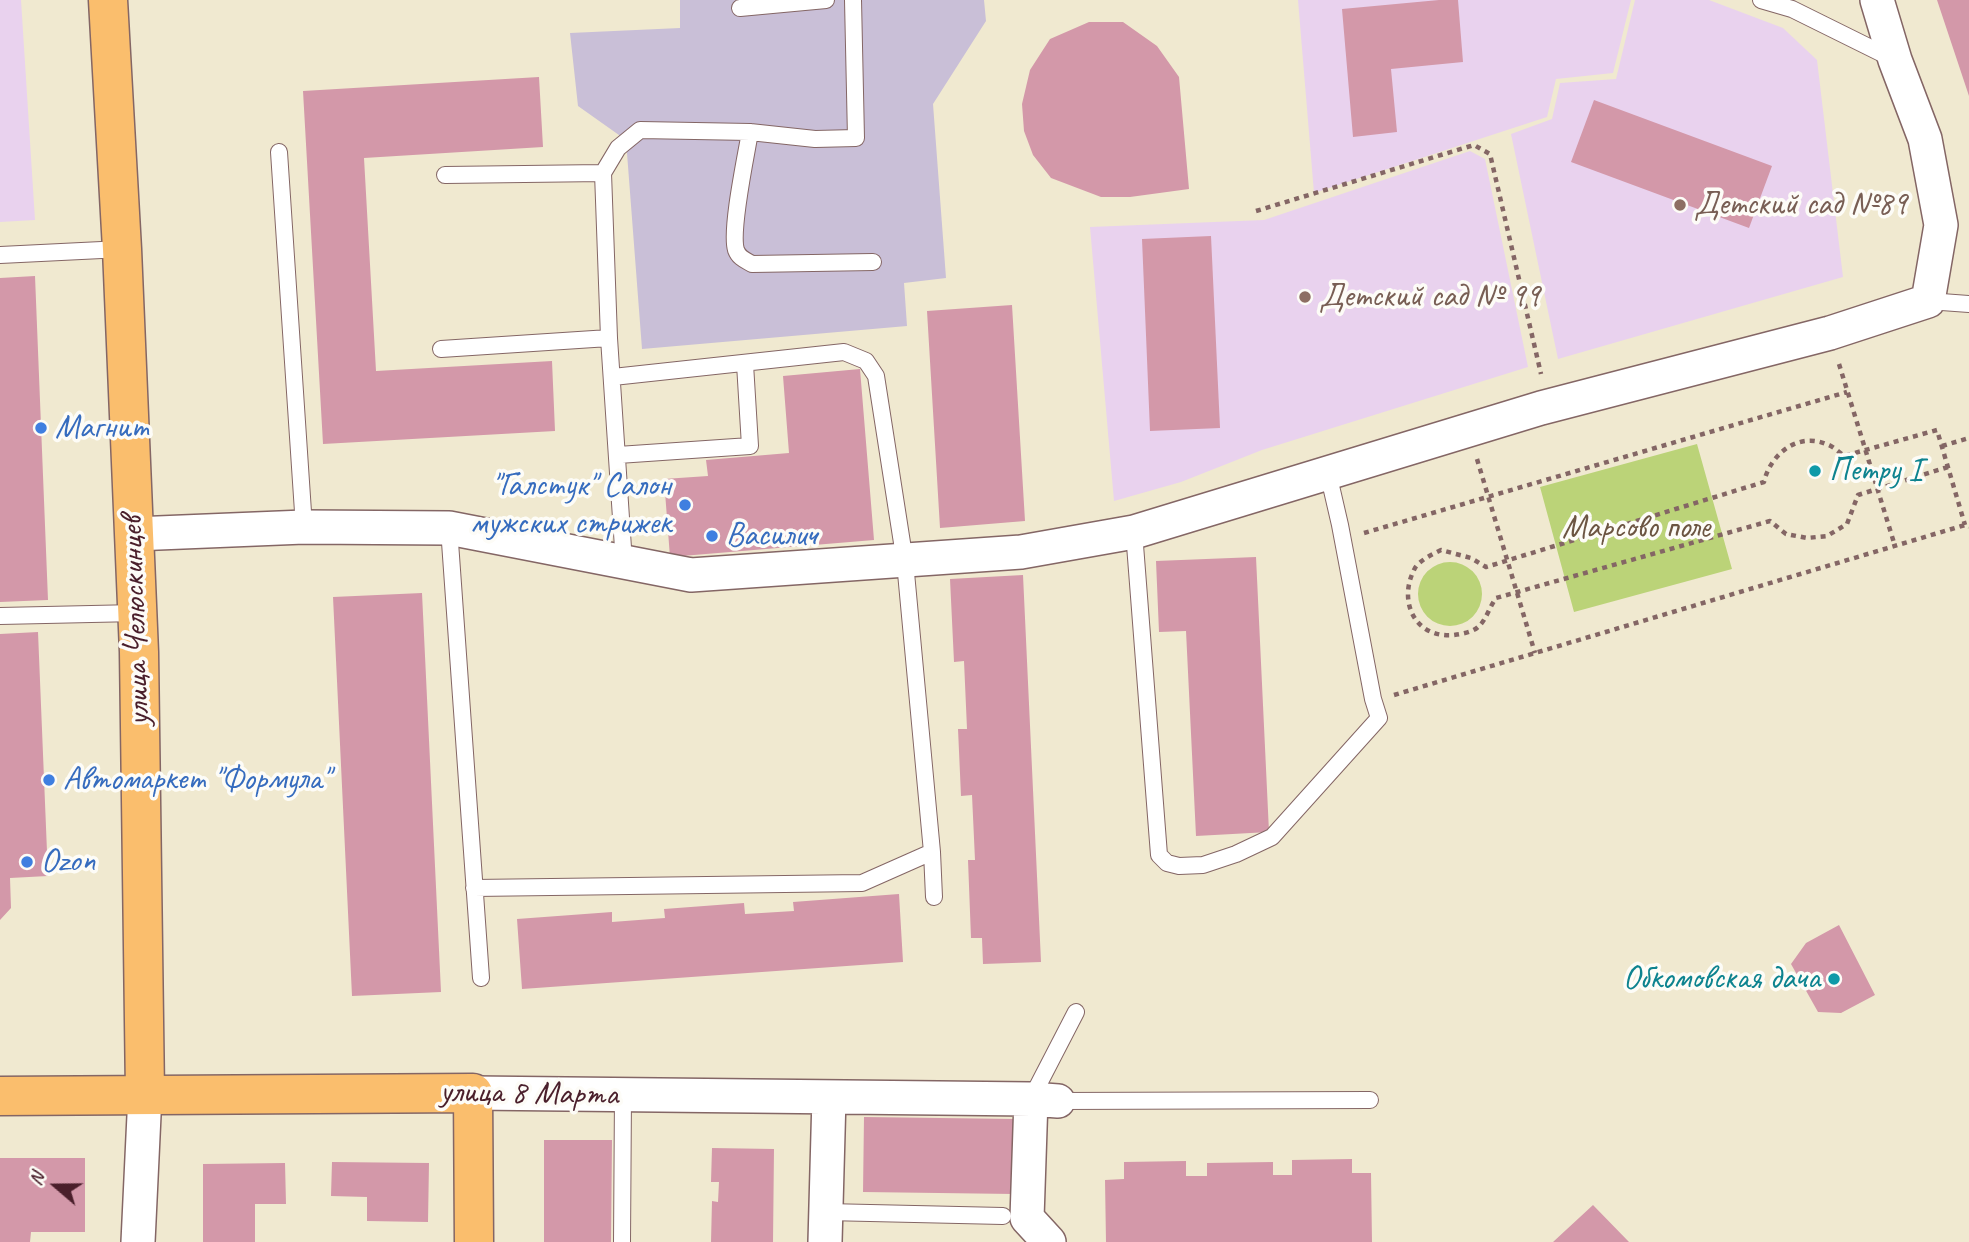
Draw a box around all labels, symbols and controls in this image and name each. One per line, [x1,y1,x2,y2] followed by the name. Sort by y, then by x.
[1694,185,1907,225] place label: Детский сад №89
[1672,197,1688,213] marker: Детский сад №89
[1319,277,1540,317] place label: Детский сад № 99
[1297,289,1313,305] marker: Детский сад № 99
[55,408,149,448] place label: Магнит
[33,420,49,436] marker: Магнит
[1829,451,1921,491] place label: Петру I
[1807,463,1823,479] marker: Петру I
[470,466,671,544] place label: "Галстук" Салон мужских стрижек
[677,497,693,513] marker: "Галстук" Салон мужских стрижек
[1562,508,1710,548] park label: Марсово поле
[113,516,159,726] street label: улица Челюскинцев
[726,516,817,556] place label: Василич
[704,528,720,544] marker: Василич
[63,760,329,800] place label: Автомаркет "Формула"
[41,772,57,788] marker: Автомаркет "Формула"
[41,842,95,882] place label: Ozon
[19,854,35,870] marker: Ozon
[1623,959,1820,999] place label: Обкомовская дача
[1826,971,1842,987] marker: Обкомовская дача
[440,1073,618,1115] street label: улица 8 Марта
[21,1151,91,1221] north arrow
[23,1169,50,1188] text: N

